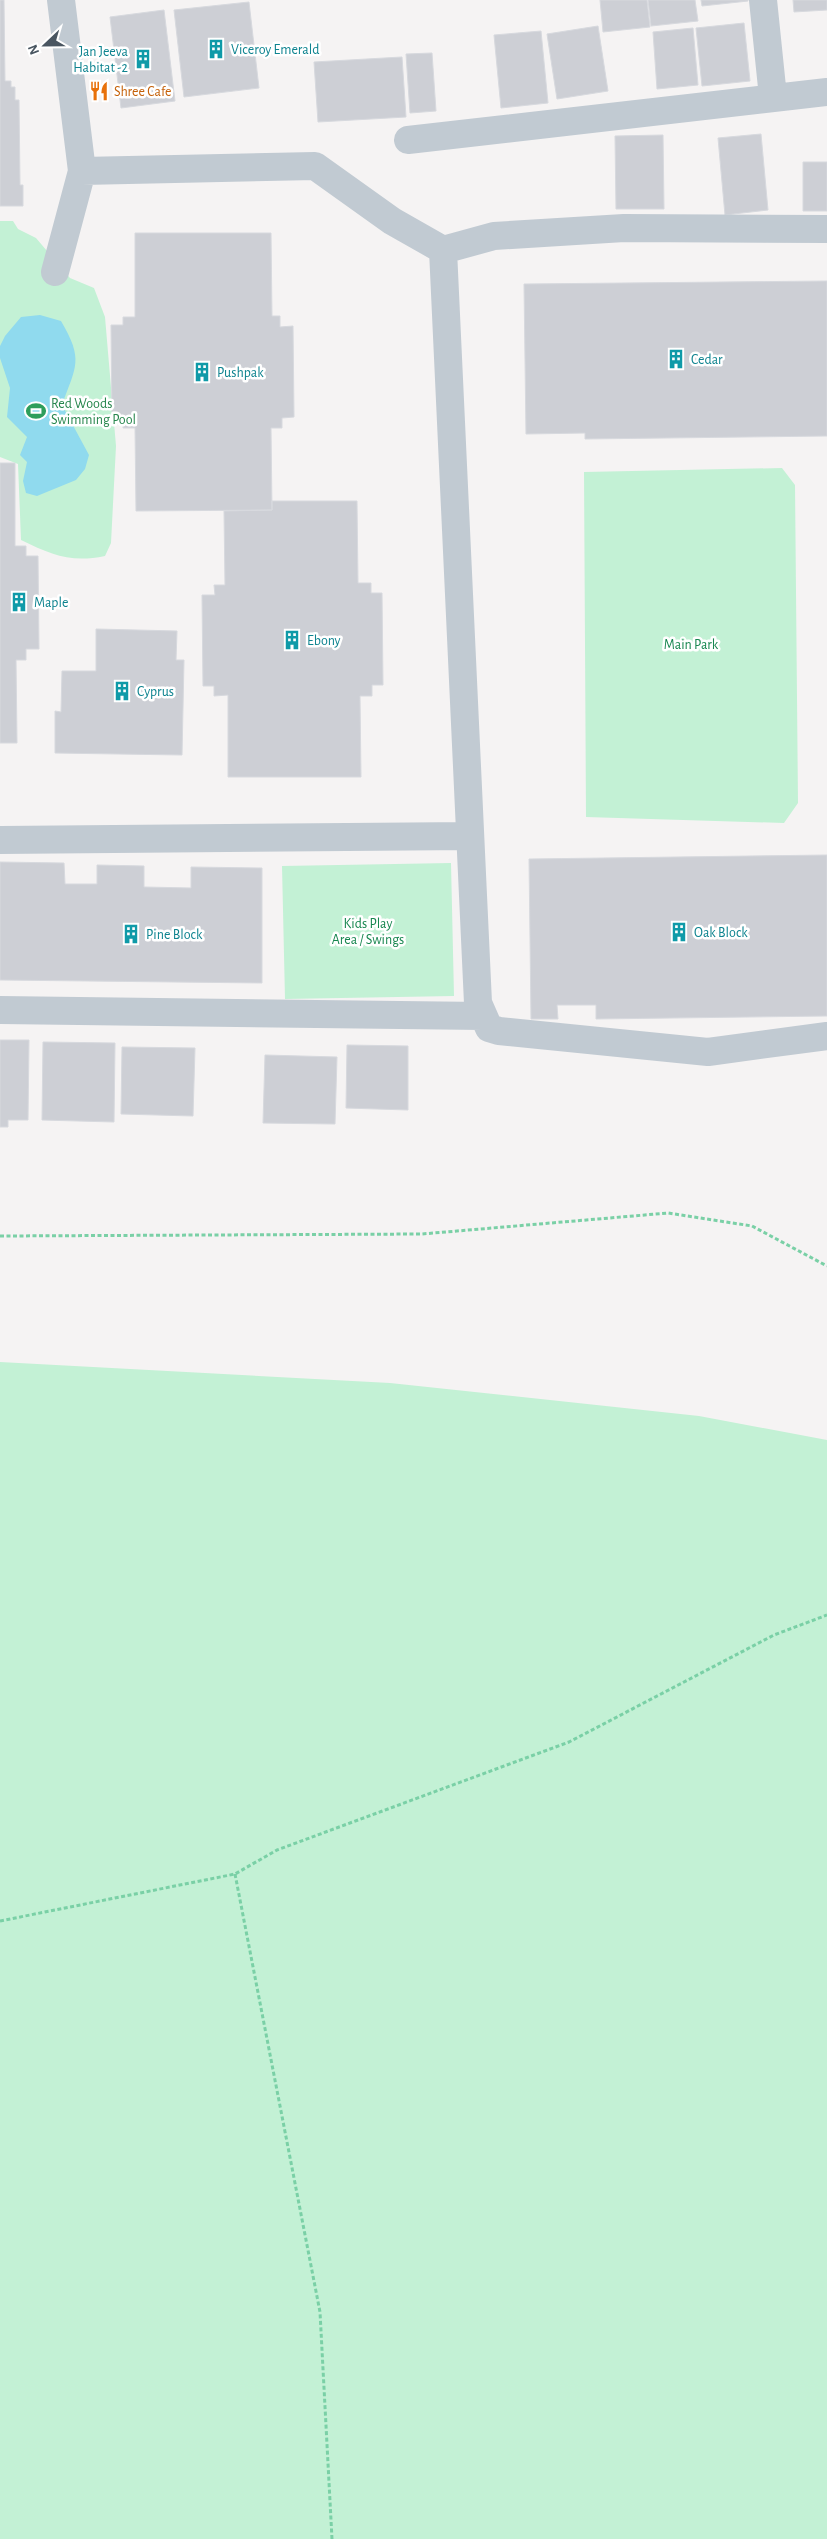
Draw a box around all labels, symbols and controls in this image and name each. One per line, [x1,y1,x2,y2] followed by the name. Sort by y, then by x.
[20,20,70,70] north arrow
[205,38,227,60] building icon: Viceroy Emerald
[26,42,42,57] text: N
[231,43,319,57] place label: Viceroy Emerald
[73,45,129,75] place label: Jan Jeeva Habitat -2
[132,48,154,70] building icon: Jan Jeeva Habitat -2
[88,80,110,102] restaurant icon: Shree Cafe
[114,85,171,99] place label: Shree Cafe
[665,348,687,370] building icon: Cedar
[691,353,723,367] place label: Cedar
[191,361,213,383] building icon: Pushpak
[217,366,264,380] place label: Pushpak
[51,397,136,427] place label: Red Woods Swimming Pool
[25,400,47,422] sports icon: Red Woods Swimming Pool
[8,591,30,613] building icon: Maple
[34,596,68,610] place label: Maple
[281,629,303,651] building icon: Ebony
[307,634,341,648] place label: Ebony
[664,638,719,652] park label: Main Park
[111,680,133,702] building icon: Cyprus
[137,685,174,699] place label: Cyprus
[332,917,404,947] park label: Kids Play Area / Swings
[668,921,690,943] building icon: Oak Block
[120,923,142,945] building icon: Pine Block
[694,926,748,940] place label: Oak Block
[146,928,203,942] place label: Pine Block

